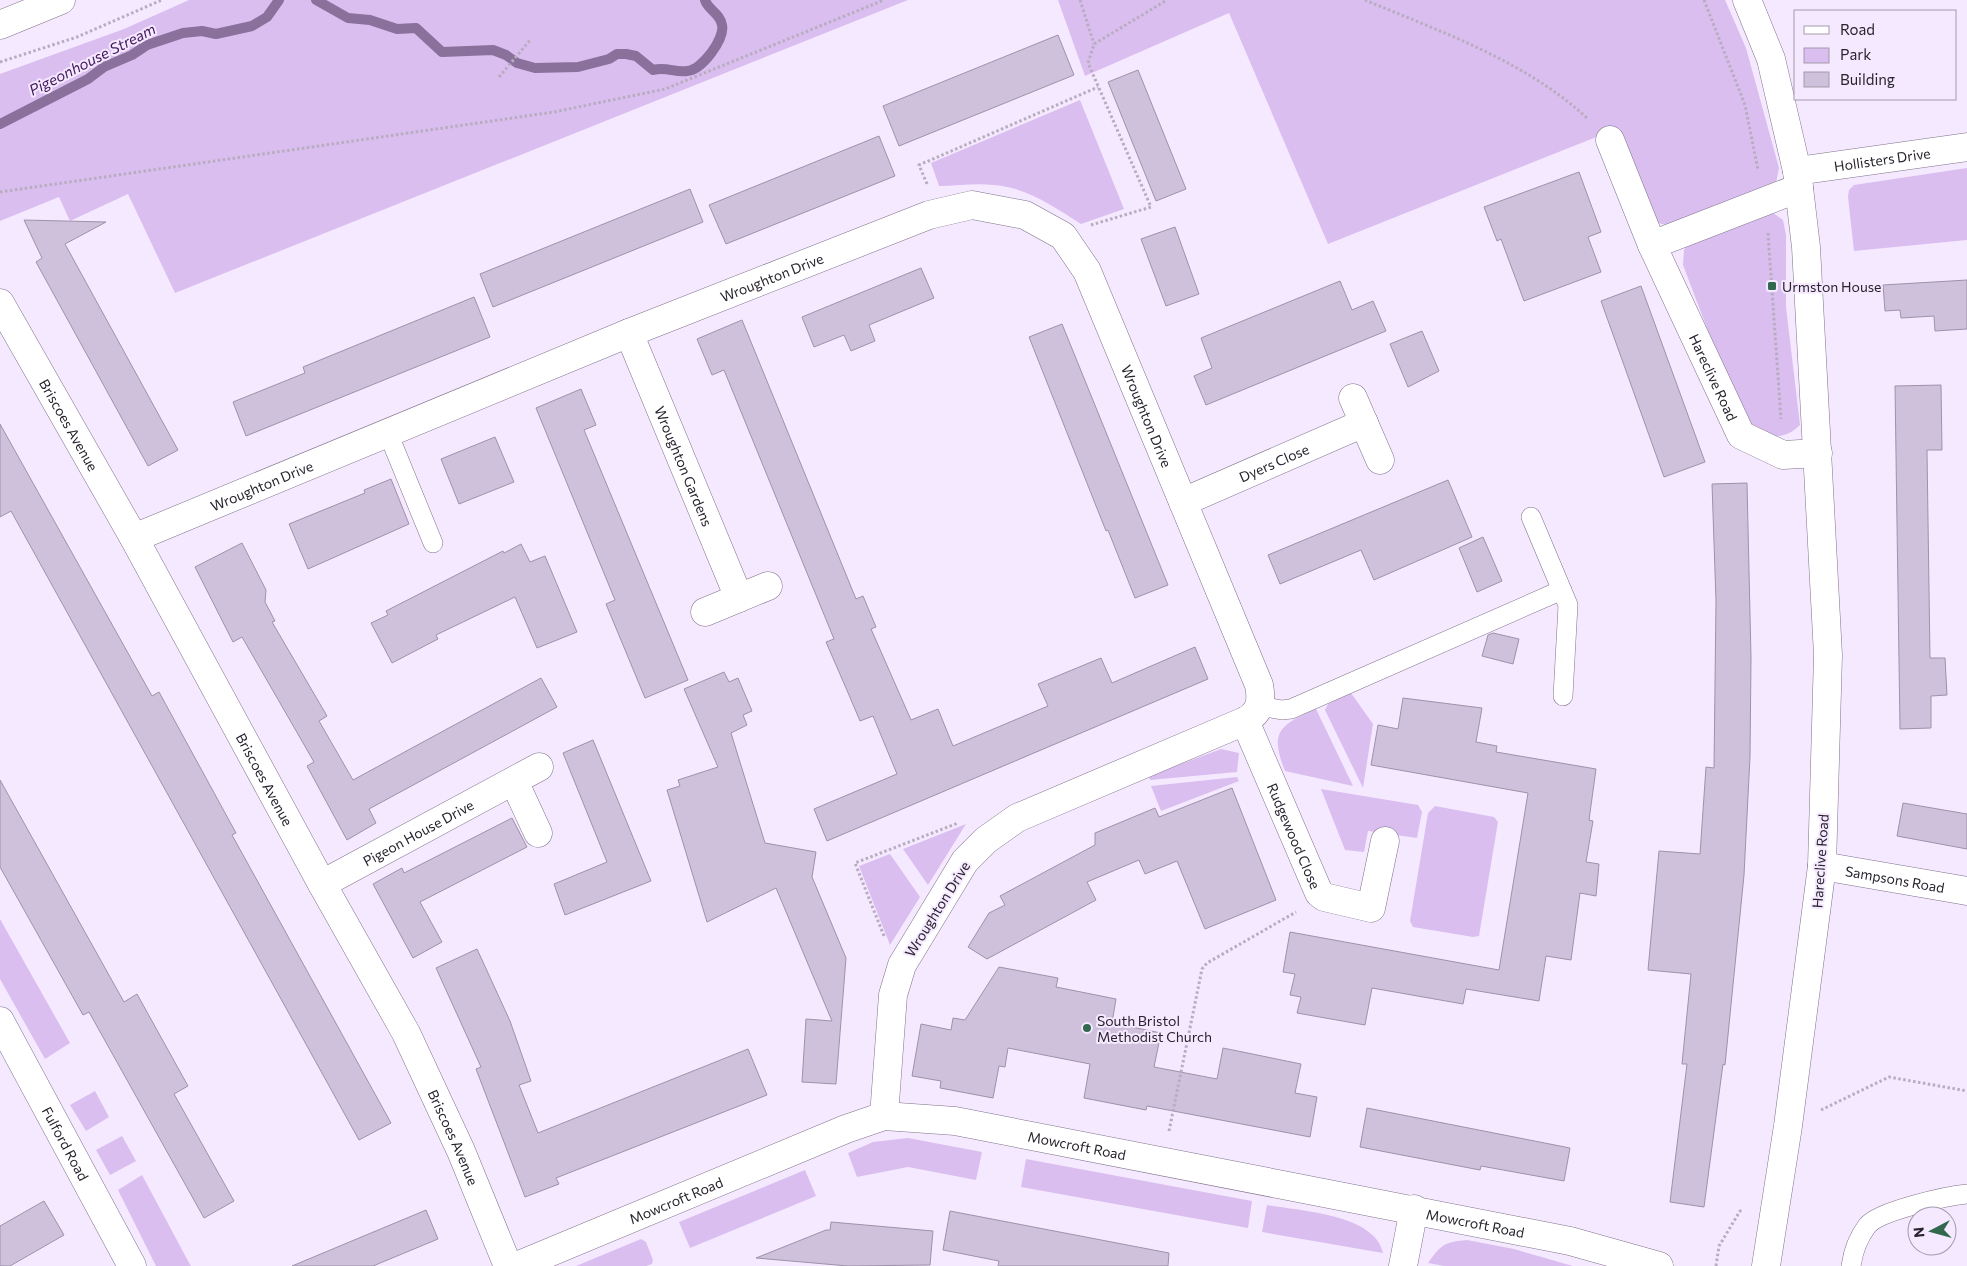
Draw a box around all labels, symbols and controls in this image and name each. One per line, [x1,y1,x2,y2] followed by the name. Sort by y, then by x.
[1794,10,1957,100] legend
[26,19,158,99] water label: Pigeonhouse Stream
[1840,20,1875,38] text: Road
[1840,45,1871,63] text: Park
[1840,70,1895,88] text: Building
[1833,144,1931,174] street label: Hollisters Drive
[718,249,826,305] street label: Wroughton Drive
[1782,278,1882,295] place label: Urmston House
[1766,280,1778,292] marker: Urmston House
[1686,331,1742,423] street label: Hareclive Road
[1118,362,1176,470] street label: Wroughton Drive
[36,376,102,474] street label: Briscoes Avenue
[652,403,717,529] street label: Wroughton Gardens
[1236,440,1311,485] street label: Dyers Close
[208,456,315,514] street label: Wroughton Drive
[233,730,297,829] street label: Briscoes Avenue
[1264,780,1325,891] street label: Rudgewood Close
[360,796,476,869] street label: Pigeon House Drive
[1808,813,1832,909] street label: Hareclive Road
[901,858,973,960] street label: Wroughton Drive
[1844,862,1946,895] street label: Sampsons Road
[1097,1012,1212,1045] place label: South Bristol Methodist Church
[1081,1022,1093,1034] marker: South Bristol Methodist Church
[425,1087,482,1188] street label: Briscoes Avenue
[39,1103,93,1183] street label: Fulford Road
[1026,1127,1128,1163] street label: Mowcroft Road
[626,1173,725,1227] street label: Mowcroft Road
[1425,1205,1526,1240] street label: Mowcroft Road
[1907,1206,1957,1256] north arrow
[1910,1226,1928,1239] text: N

